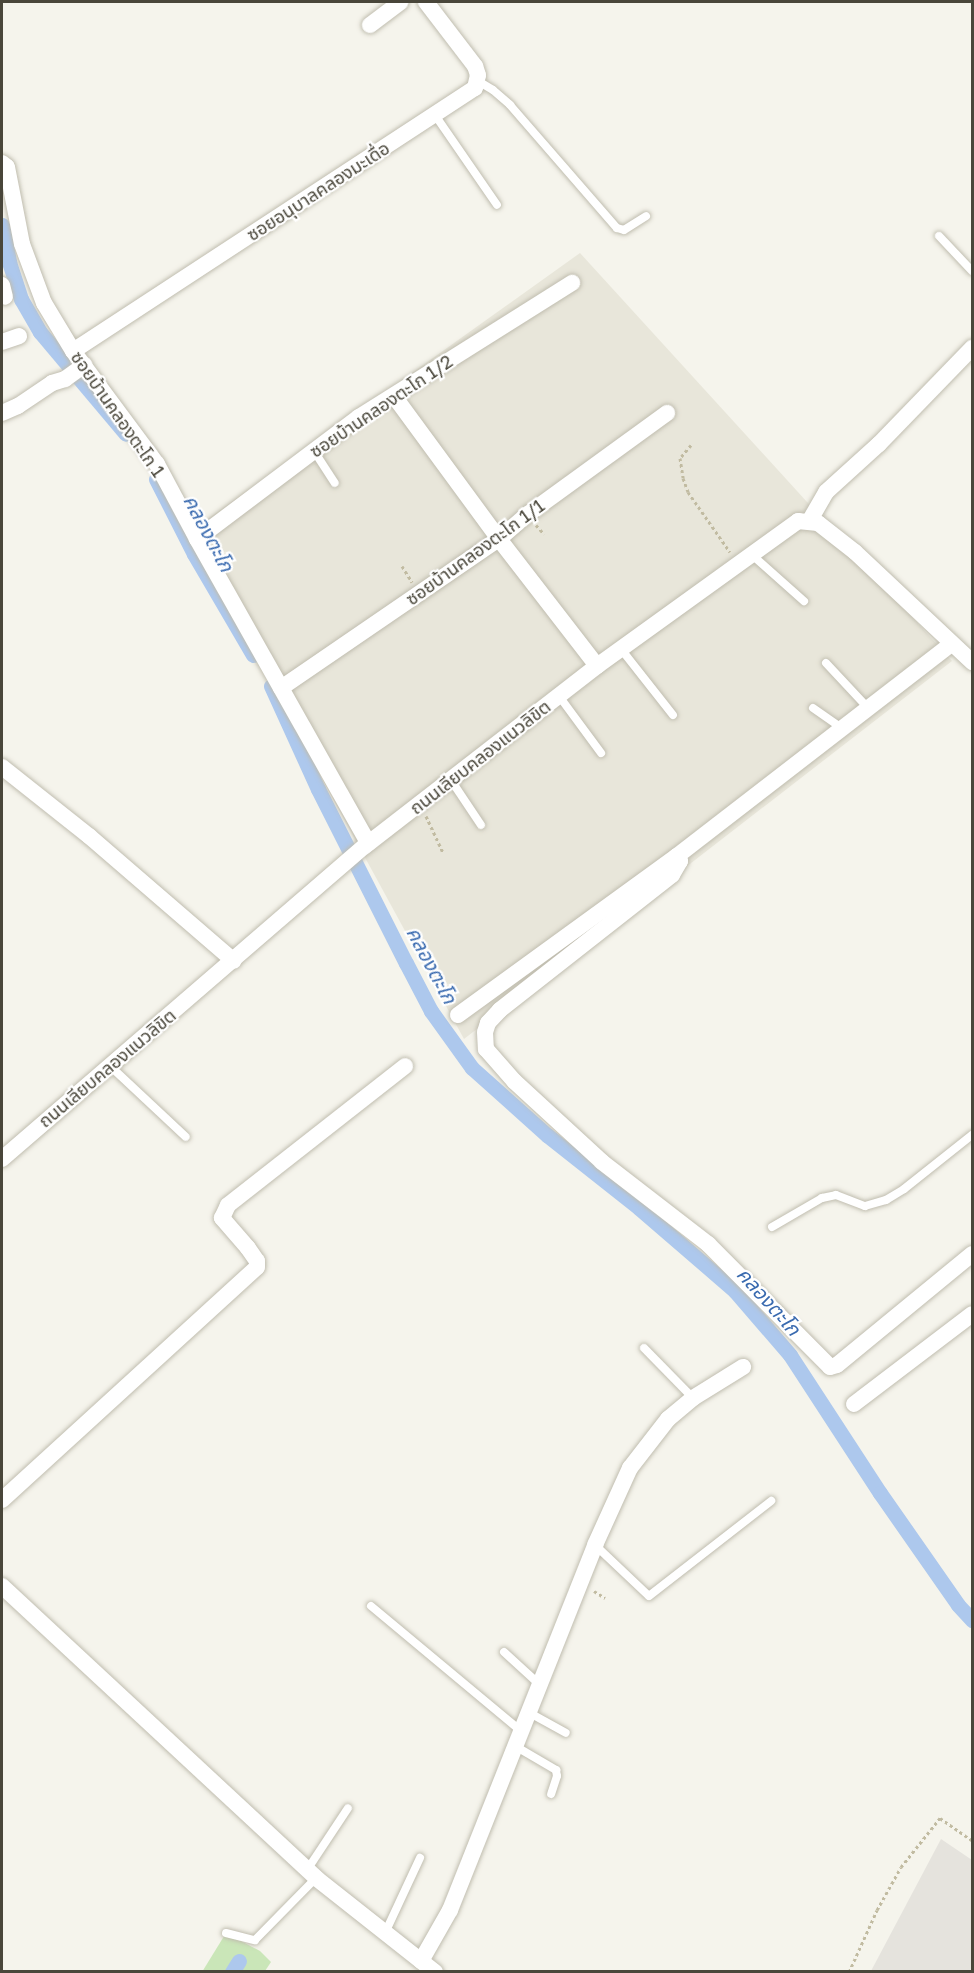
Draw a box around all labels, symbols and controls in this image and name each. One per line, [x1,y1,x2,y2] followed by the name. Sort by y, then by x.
[243,137,393,245] street label: ซอยอนุบาลคลองมะเดื่อ
[67,347,169,481] street label: ซอยบ้านคลองตะโก 1
[305,350,457,462] street label: ซอยบ้านคลองตะโก 1/2
[179,490,239,576] water label: คลองตะโก
[401,494,549,610] street label: ซอยบ้านคลองตะโก 1/1
[405,695,555,819] street label: ถนนเลียบคลองแนวลิขิต
[402,922,462,1008] water label: คลองตะโก
[34,1004,180,1132] street label: ถนนเลียบคลองแนวลิขิต
[732,1262,806,1340] water label: คลองตะโก

